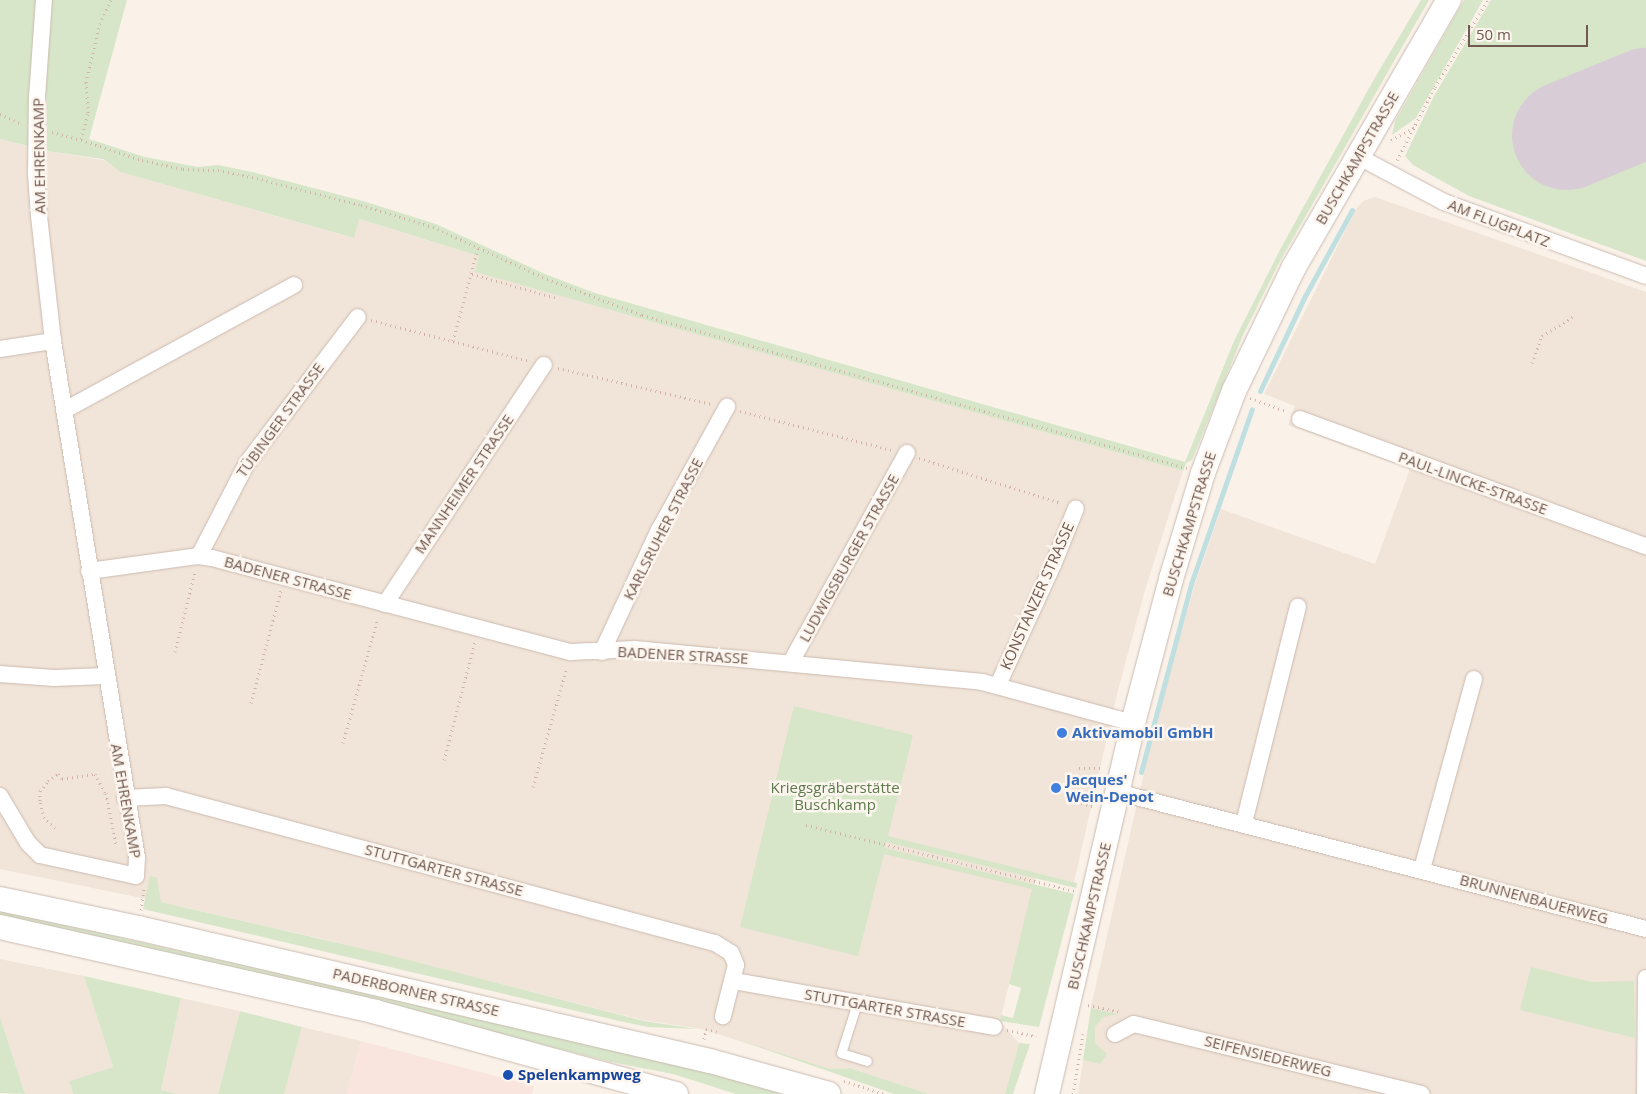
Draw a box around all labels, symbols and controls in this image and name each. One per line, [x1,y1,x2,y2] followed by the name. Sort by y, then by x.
[1471,15,1591,47] scale bar
[1476,24,1511,44] text: 50 m
[1312,88,1402,228] street label: BUSCHKAMPSTRASSE
[29,98,49,214] street label: AM EHRENKAMP
[1446,195,1552,251] street label: AM FLUGPLATZ
[233,359,327,481] street label: TÜBINGER STRASSE
[411,411,517,557] street label: MANNHEIMER STRASSE
[1396,448,1550,518] street label: PAUL-LINCKE-STRASSE
[1158,449,1220,599] street label: BUSCHKAMPSTRASSE
[619,455,707,603] street label: KARLSRUHER STRASSE
[795,471,903,645] street label: LUDWIGSBURGER STRASSE
[996,519,1078,673] street label: KONSTANZER STRASSE
[222,552,354,604] street label: BADENER STRASSE
[617,643,749,667] street label: BADENER STRASSE
[1072,724,1213,742] place label: Aktivamobil GmbH
[1056,727,1068,739] marker: Aktivamobil GmbH
[107,742,145,860] street label: AM EHRENKAMP
[1066,770,1154,805] place label: Jacques' Wein-Depot
[770,778,900,813] park label: Kriegsgräberstätte Buschkamp
[1050,782,1062,794] marker: Jacques' Wein-Depot
[363,840,525,900] street label: STUTTGARTER STRASSE
[1063,841,1115,991] street label: BUSCHKAMPSTRASSE
[1458,871,1610,927] street label: BRUNNENBAUERWEG
[331,964,501,1020] street label: PADERBORNER STRASSE
[803,985,967,1031] street label: STUTTGARTER STRASSE
[1203,1031,1333,1081] street label: SEIFENSIEDERWEG
[518,1066,641,1084] place label: Spelenkampweg
[502,1069,514,1081] marker: Spelenkampweg

